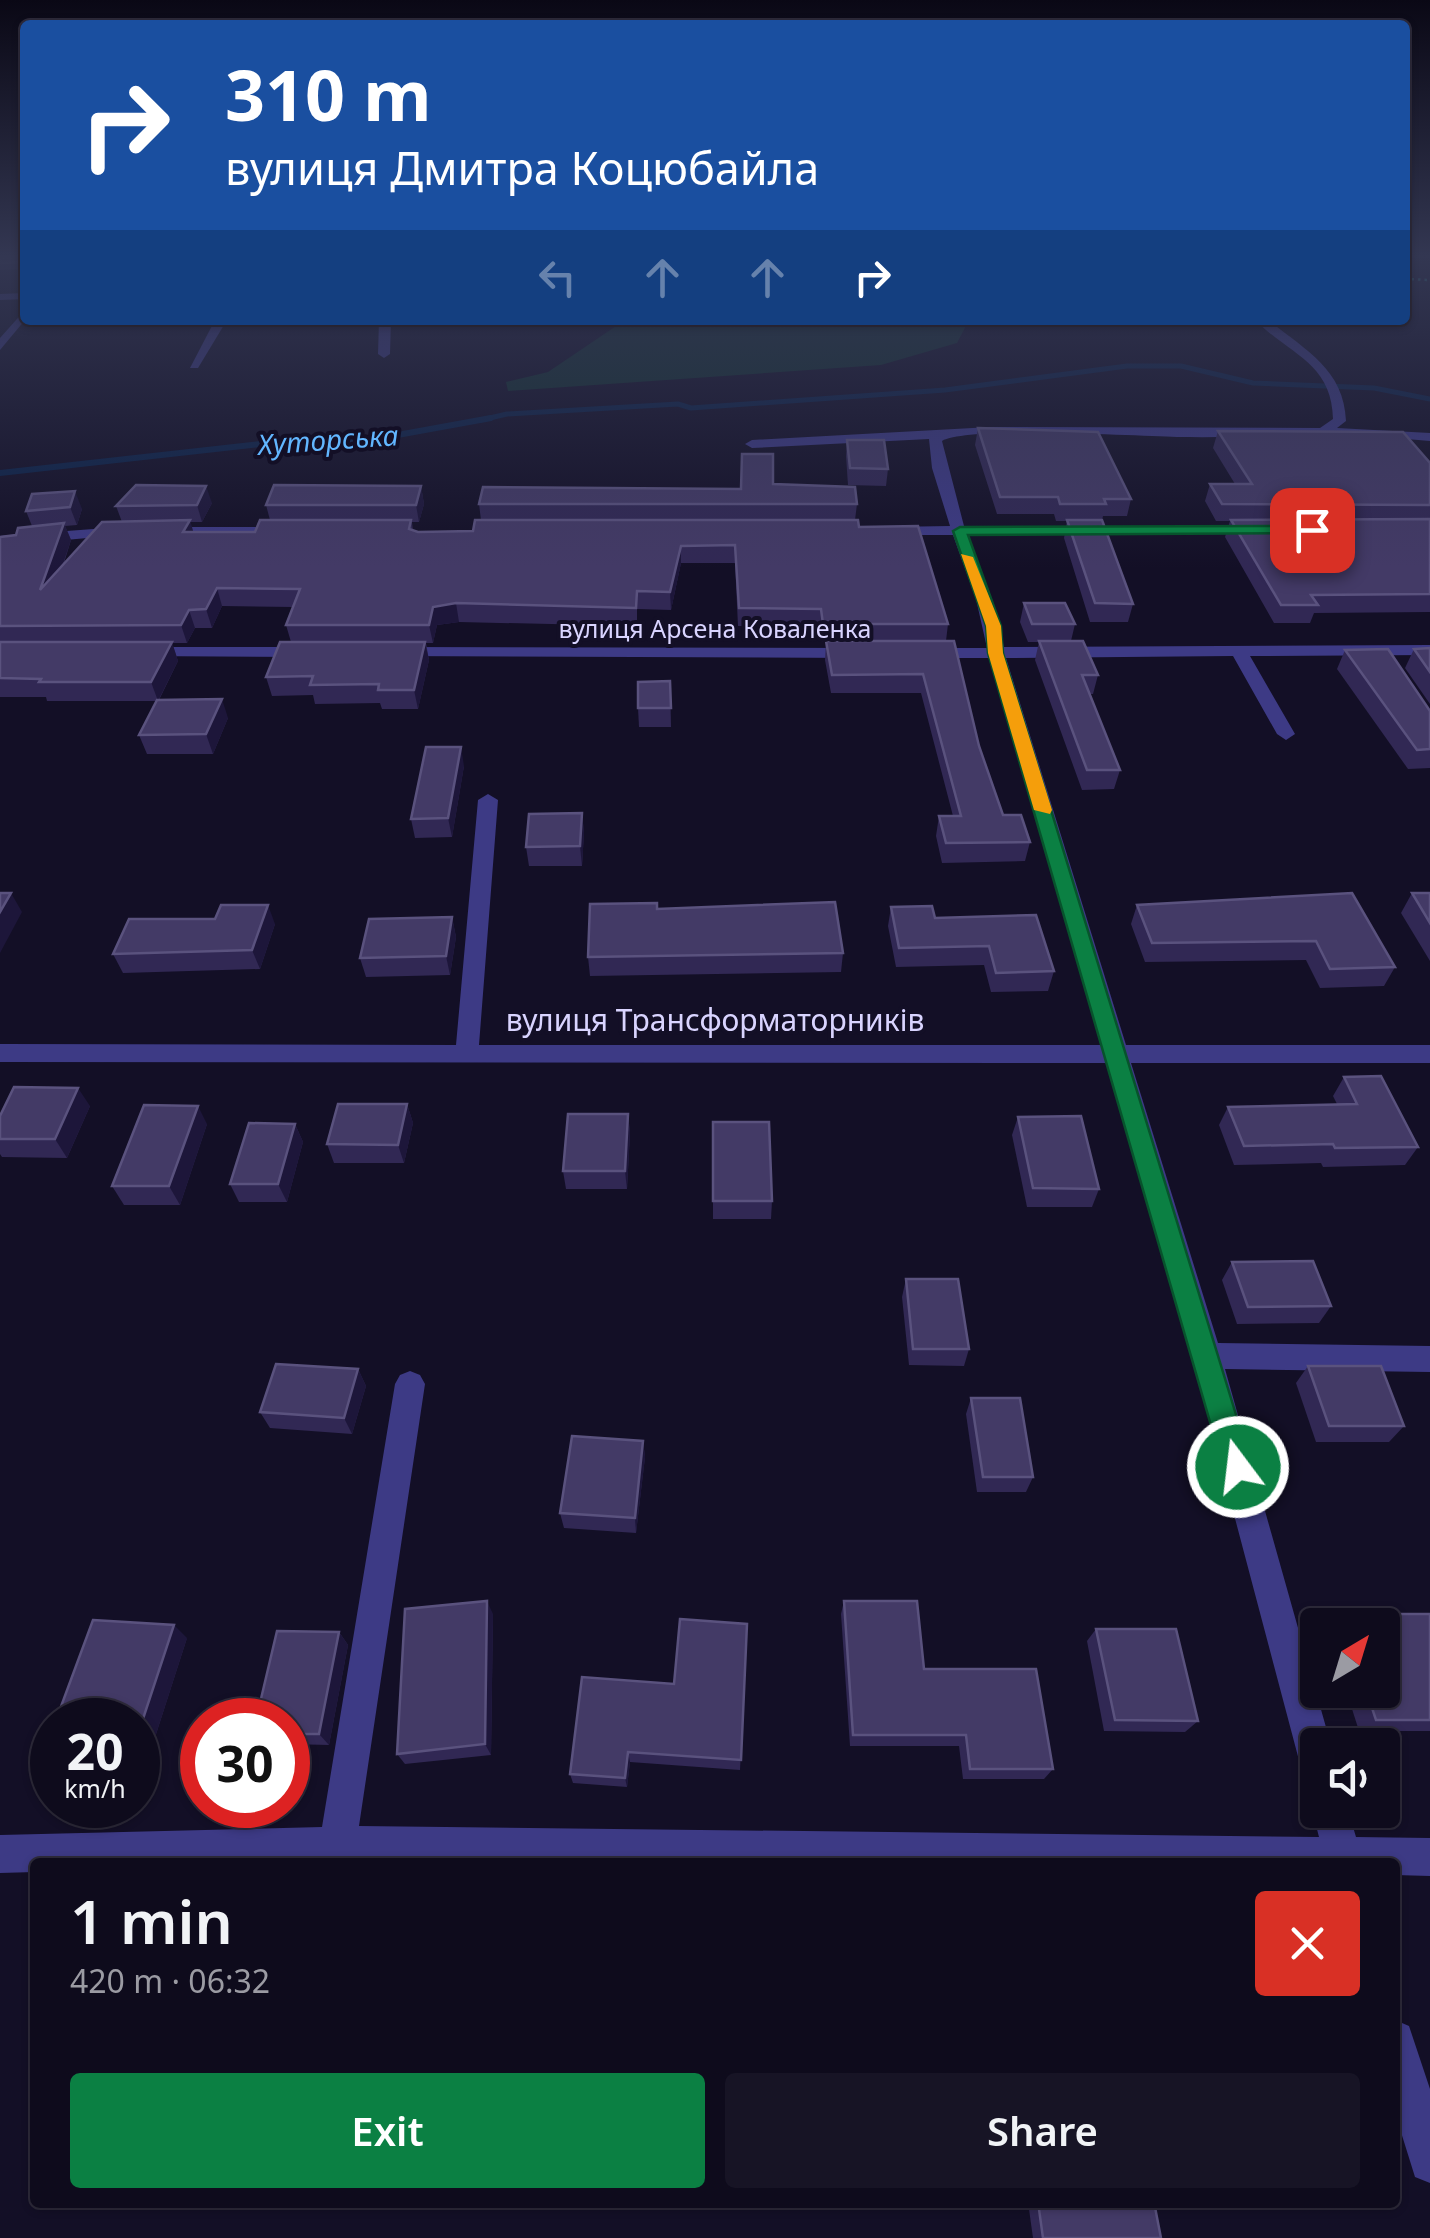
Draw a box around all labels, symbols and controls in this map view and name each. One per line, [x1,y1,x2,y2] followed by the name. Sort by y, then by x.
[225,46,432,142] text: 310 m
[60,60,190,190] icon: right
[225,137,819,198] text: вулиця Дмитра Коцюбайла
[530,250,585,305] icon: left
[635,250,690,305] icon: ahead
[740,250,795,305] icon: ahead
[845,250,900,305] icon: right
[254,415,400,463] water label: Хуторська
[1270,488,1355,573] pin
[1285,503,1340,558] icon: arrive
[559,611,871,645] street label: вулиця Арсена Коваленка
[506,999,924,1040] street label: вулиця Трансформаторників
[1186,1415,1290,1519] position arrow
[1300,1608,1400,1708] north arrow
[1300,1608,1400,1828] map controls
[180,1698,310,1828] speed limit sign: 30
[66,1717,124,1785] text: 20
[1300,1728,1400,1828] button: sound
[64,1771,126,1805] text: km/h
[70,1880,233,1962] text: 1 min
[1255,1891,1360,1996] button: close
[70,1959,270,2002] text: 420 m · 06:32
[70,2073,705,2188] button: Exit
[725,2073,1360,2188] button: Share

